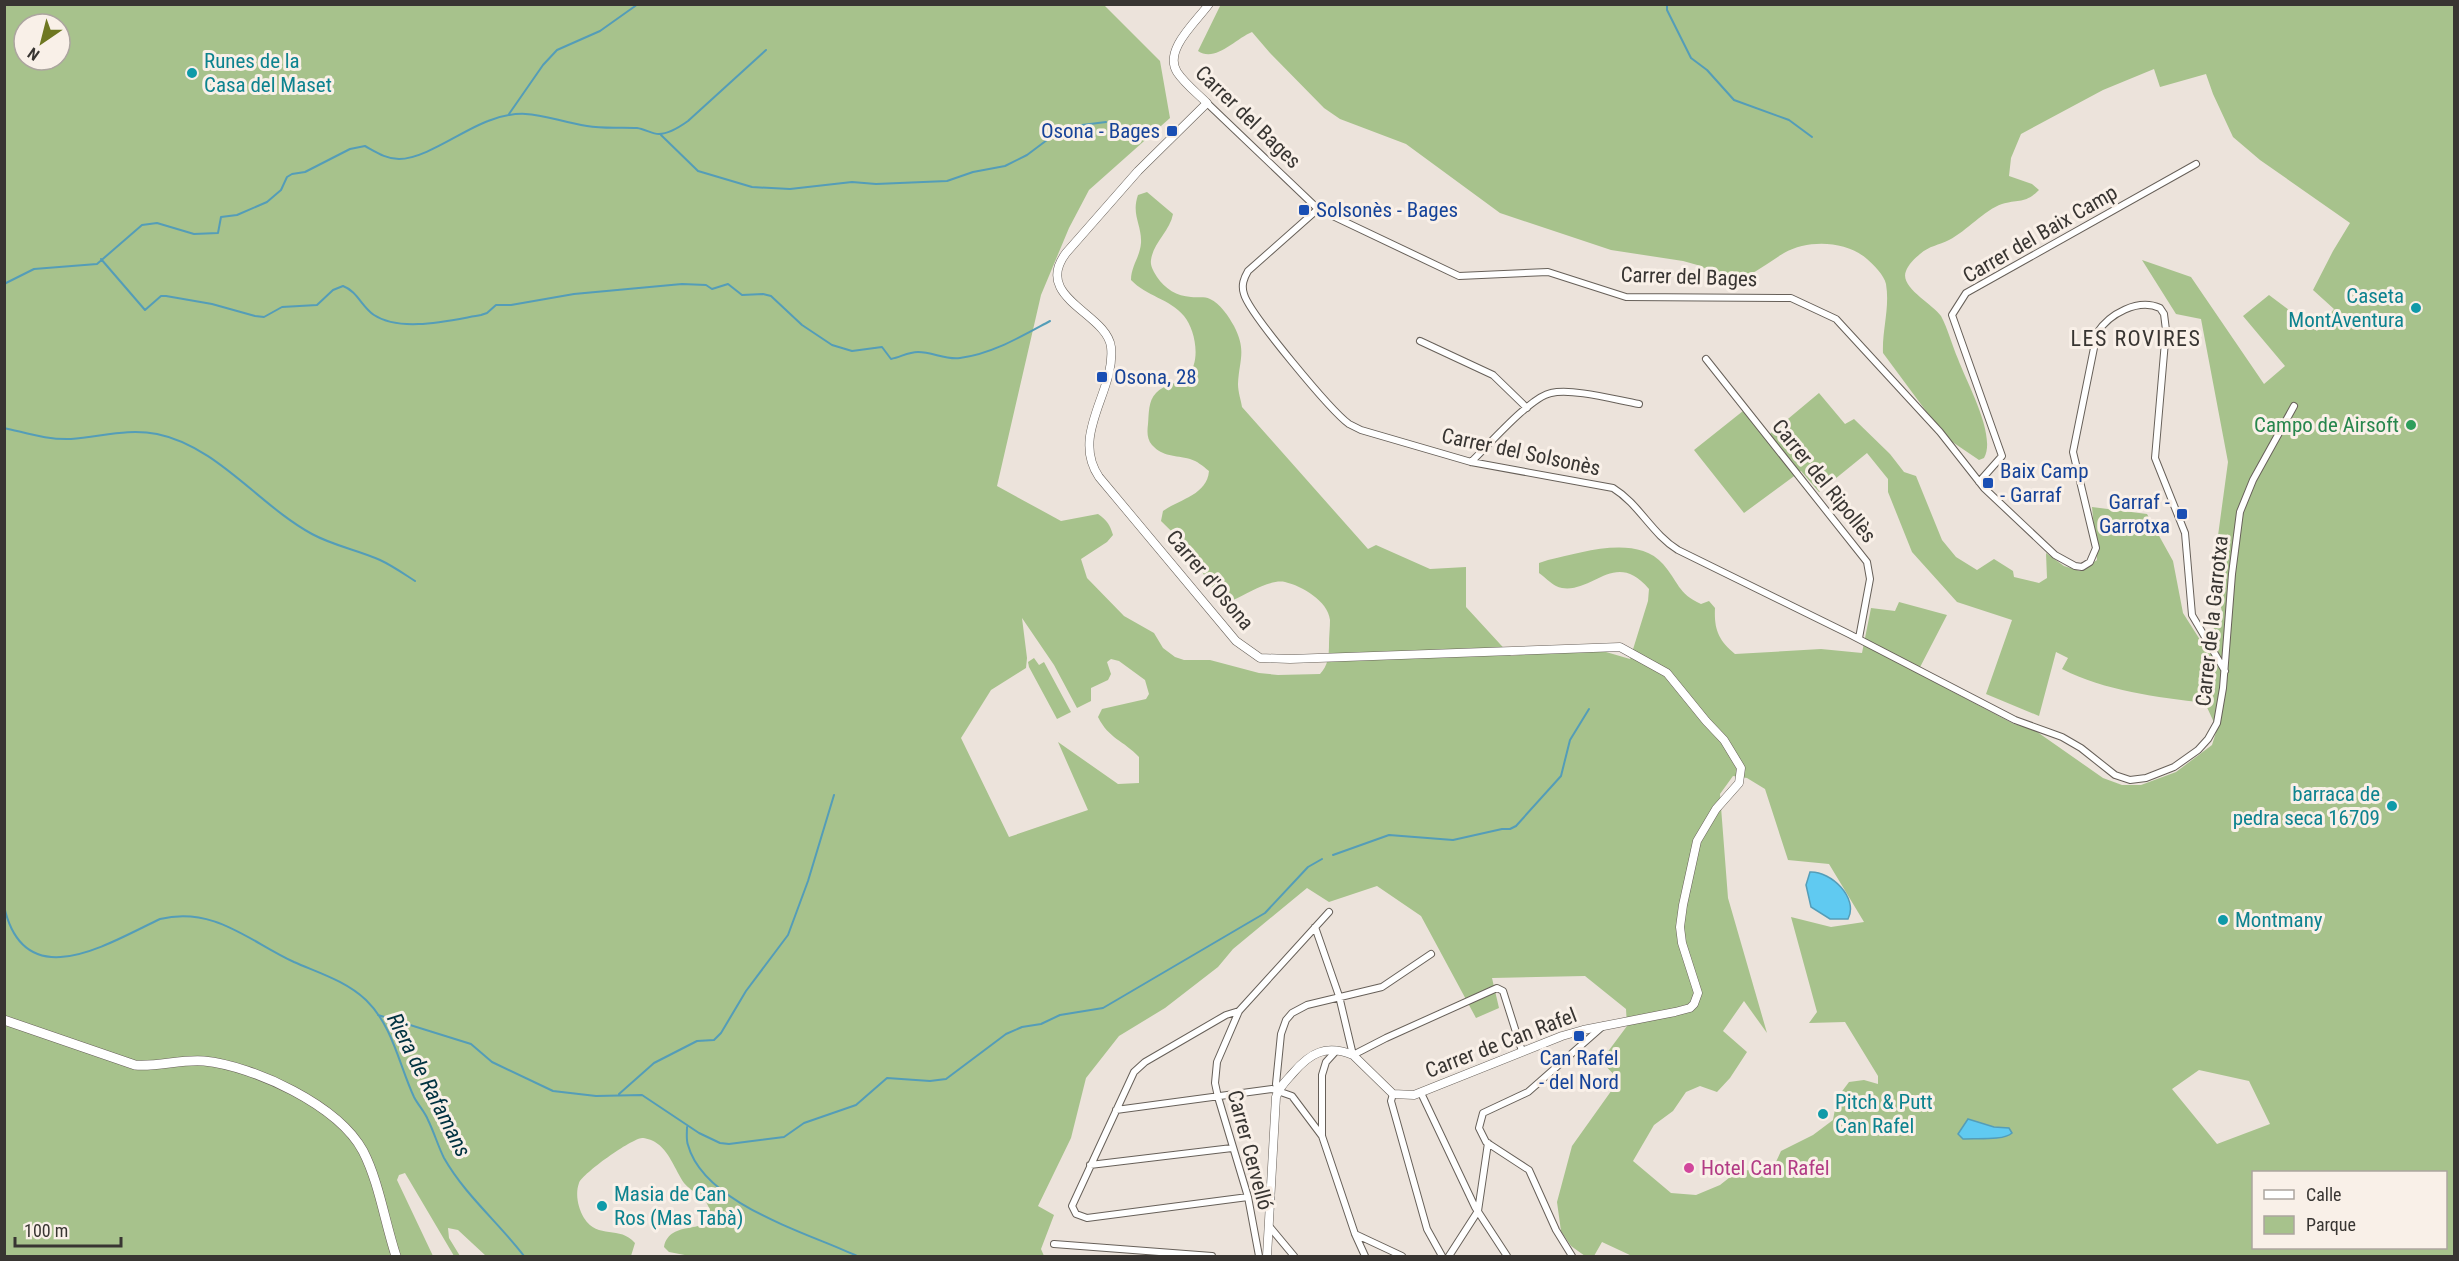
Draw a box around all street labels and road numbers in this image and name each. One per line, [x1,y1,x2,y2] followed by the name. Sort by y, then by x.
[1190,61,1306,173] street label: Carrer del Bages
[1959,180,2121,288] street label: Carrer del Baix Camp
[1620,263,1758,291] street label: Carrer del Bages
[1767,415,1881,547] street label: Carrer del Ripollès
[1440,423,1602,481] street label: Carrer del Solsonès
[1161,525,1259,635] street label: Carrer d'Osona
[2191,534,2233,708] street label: Carrer de la Garrotxa
[1422,1003,1580,1083] street label: Carrer de Can Rafel
[1223,1088,1277,1212] street label: Carrer Cervelló

